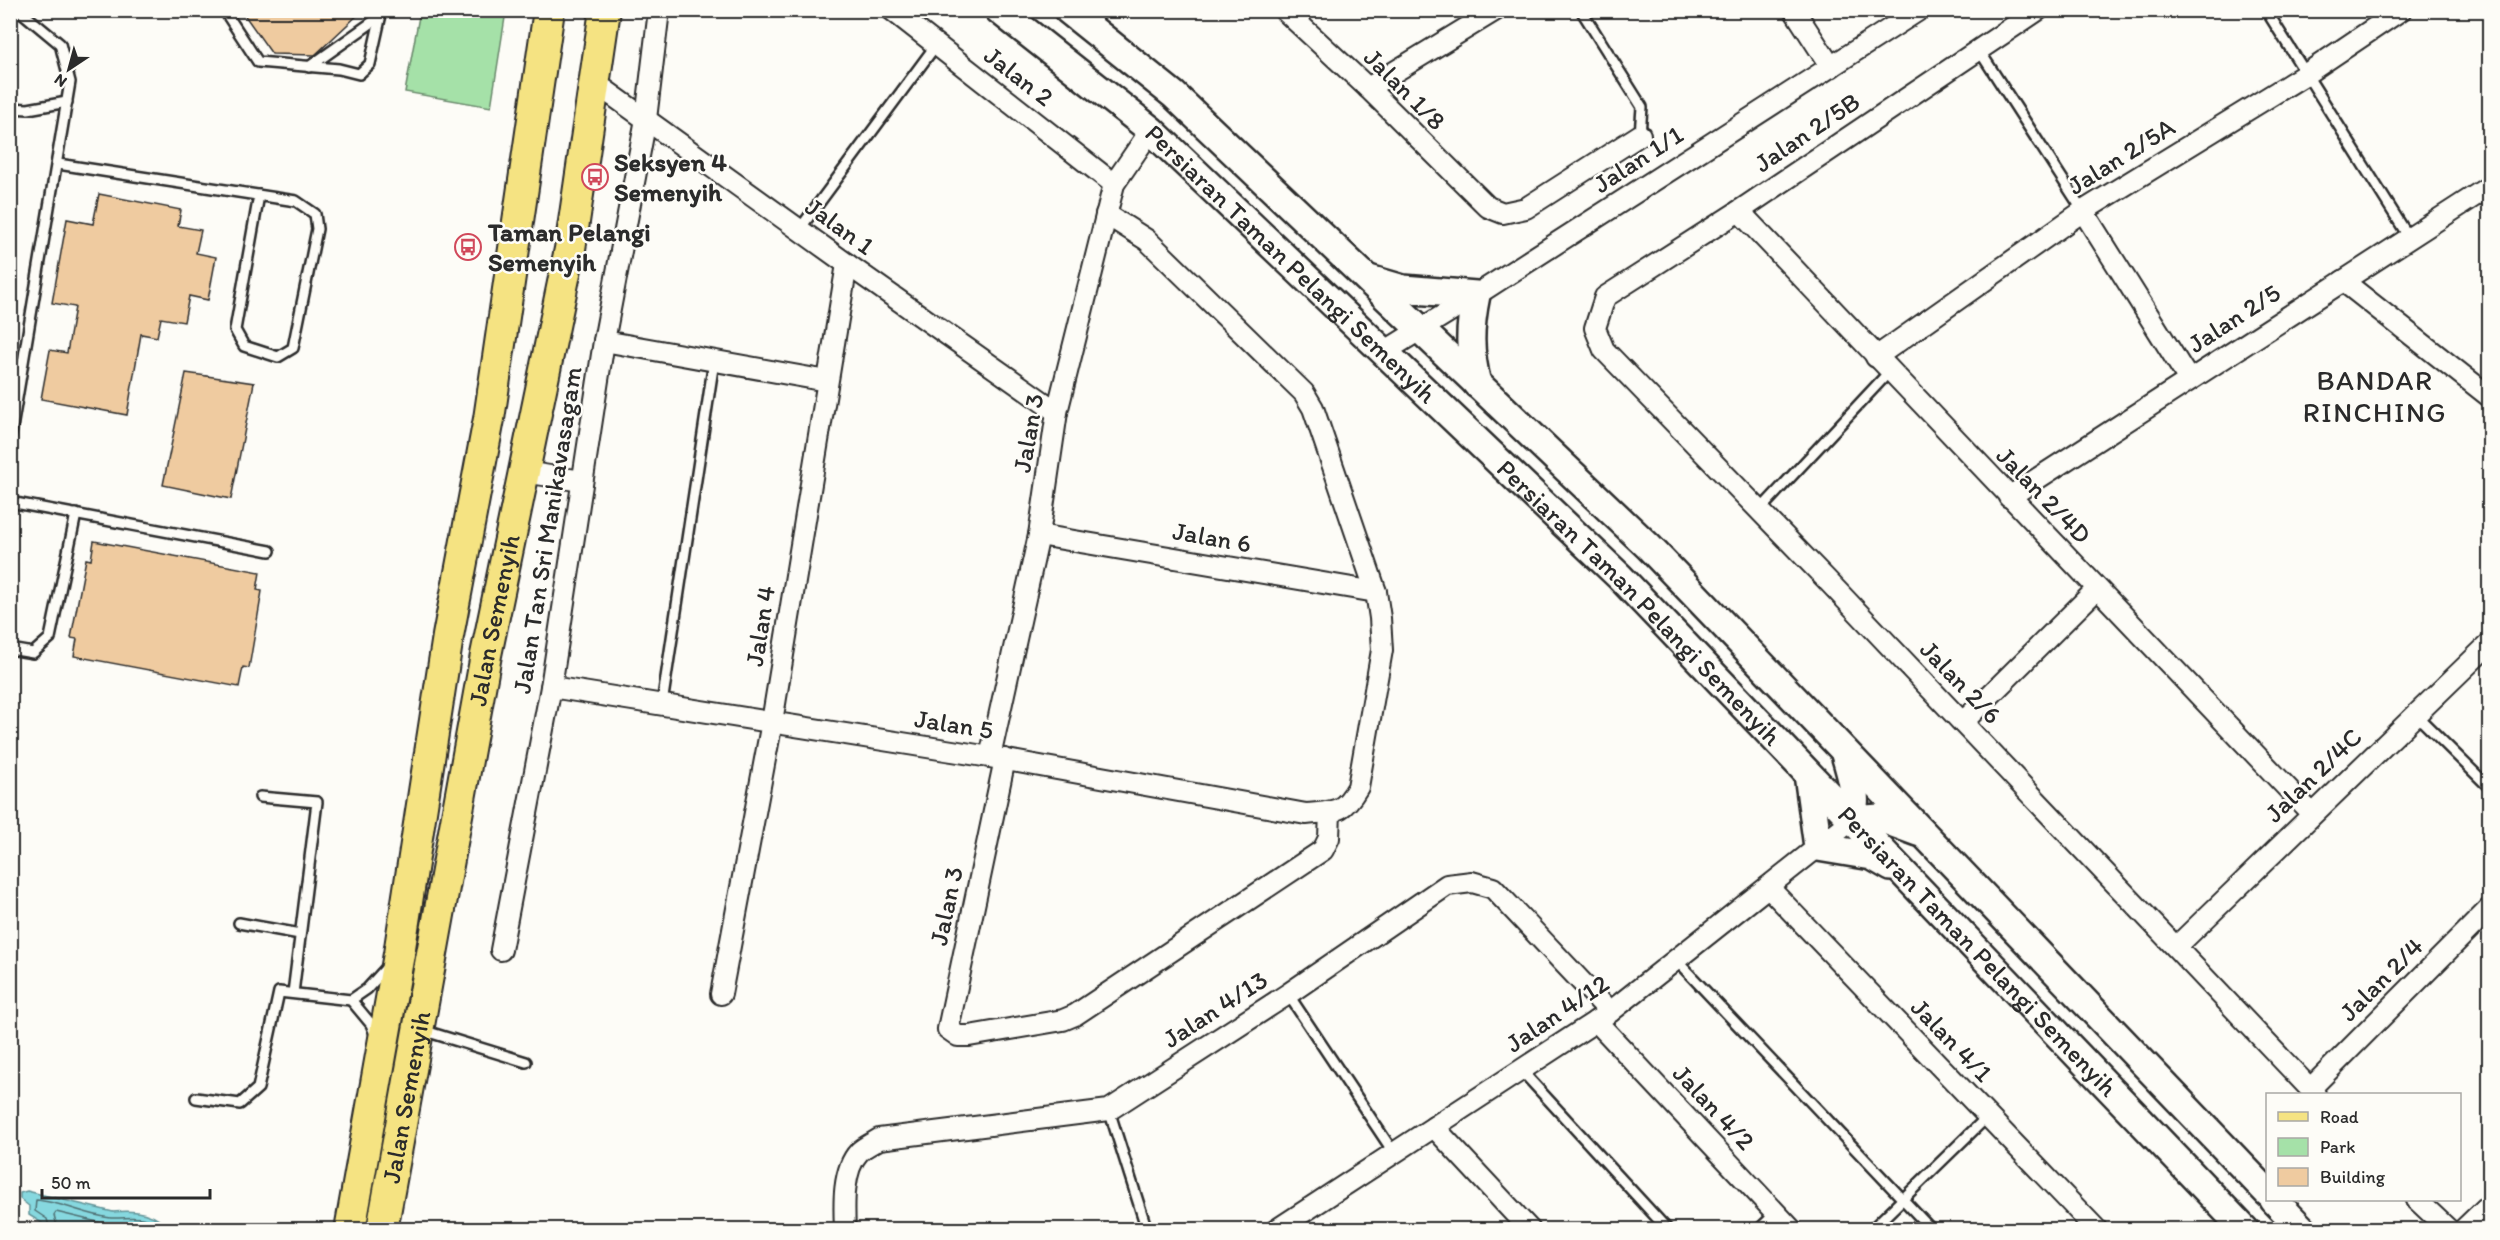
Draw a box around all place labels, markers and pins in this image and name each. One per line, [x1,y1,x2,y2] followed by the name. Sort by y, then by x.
[614,146,727,208] place label: Seksyen 4 Semenyih
[580,162,610,192] bus stop icon: Seksyen 4 Semenyih
[487,216,651,278] place label: Taman Pelangi Semenyih
[453,232,483,262] bus stop icon: Taman Pelangi Semenyih

